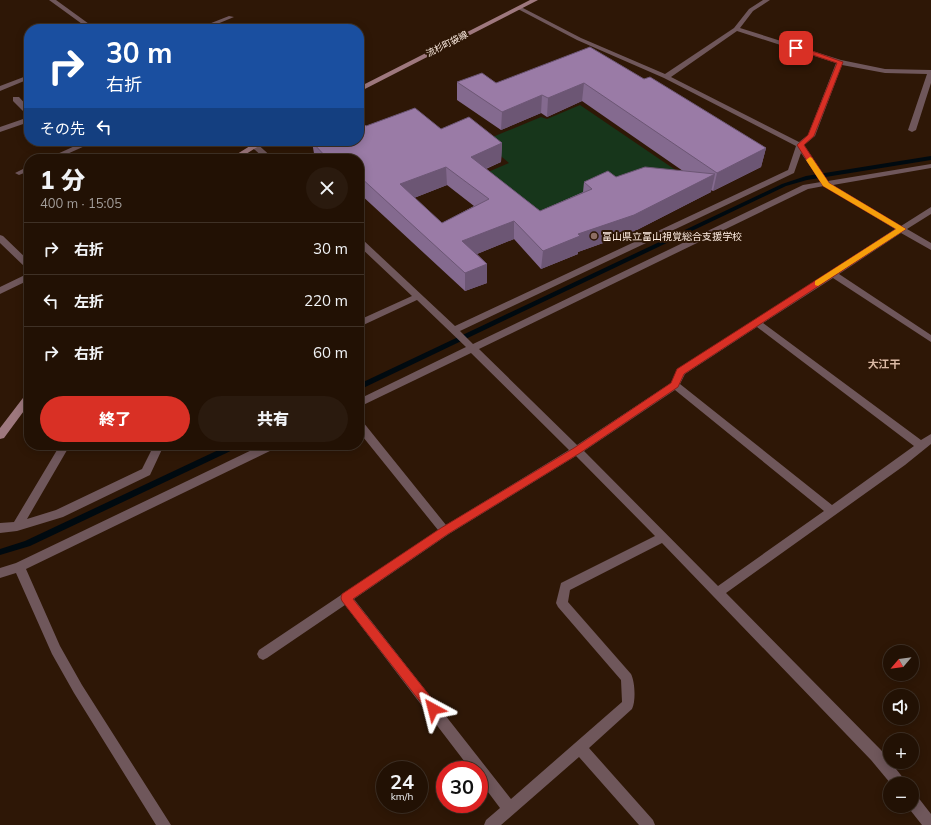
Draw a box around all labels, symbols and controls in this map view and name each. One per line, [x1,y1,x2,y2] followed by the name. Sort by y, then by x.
[424,28,470,59] street label: 流杉町袋線
[779,31,813,65] pin
[106,35,172,70] text: 30 m
[785,37,807,59] icon: arrive
[40,40,92,92] icon: right
[106,73,142,96] text: 右折
[93,116,115,138] icon: left
[40,119,85,138] text: その先
[40,165,85,195] text: 1 分
[306,167,348,209] button: close
[40,195,122,211] text: 400 m · 15:05
[602,230,742,243] place label: 富山県立富山視覚総合支援学校
[589,231,599,241] marker: 富山県立富山視覚総合支援学校
[40,238,62,260] icon: right
[313,239,348,258] text: 30 m
[74,240,104,259] text: 右折
[40,290,62,312] icon: left
[304,291,348,310] text: 220 m
[74,292,104,311] text: 左折
[40,342,62,364] icon: right
[313,343,348,362] text: 60 m
[74,344,104,363] text: 右折
[868,357,901,371] district label: 大江干
[40,396,190,442] button: 終了
[198,396,348,442] button: 共有
[883,645,919,681] north arrow
[883,645,919,813] map controls
[412,688,454,730] position arrow
[883,689,919,725] button: sound
[883,733,919,769] button: +
[436,761,488,813] speed limit sign: 30
[390,769,414,794] text: 24
[883,777,919,813] button: −
[391,790,413,803] text: km/h

